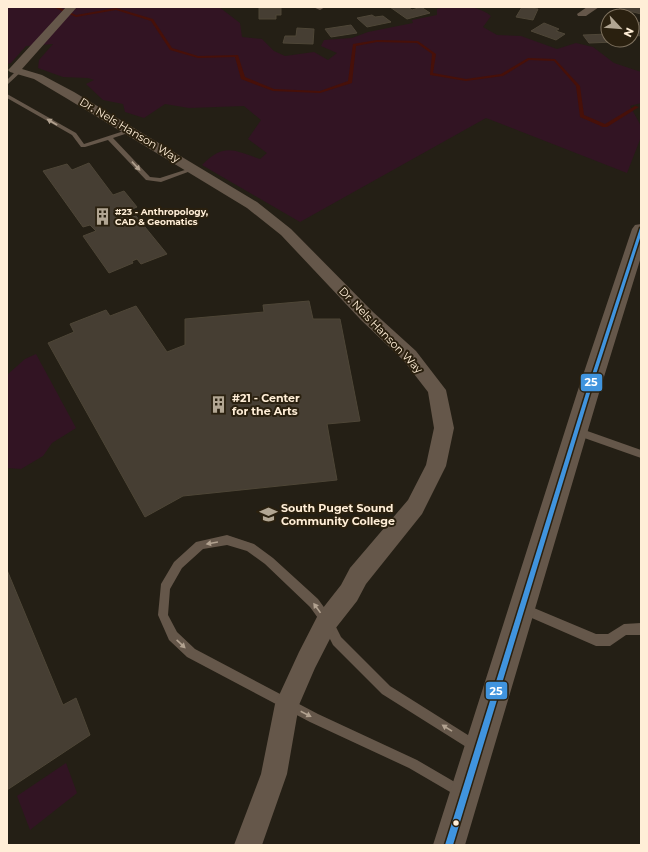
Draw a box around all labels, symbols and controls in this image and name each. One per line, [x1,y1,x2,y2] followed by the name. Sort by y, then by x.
[600,8,640,48] north arrow
[621,25,637,39] text: N
[77,94,183,166] street label: Dr. Nels Hanson Way
[47,119,58,126] one-way arrow
[131,161,140,171] one-way arrow
[115,206,209,227] place label: #23 - Anthropology, CAD & Geomatics
[92,207,112,227] building icon: #23 - Anthropology, CAD & Geomatics
[336,284,426,376] street label: Dr. Nels Hanson Way
[580,373,603,392] line badge: 25
[584,375,598,389] text: 25
[232,391,300,418] place label: #21 - Center for the Arts
[209,394,229,414] building icon: #21 - Center for the Arts
[281,501,395,528] place label: South Puget Sound Community College
[258,504,278,524] school or university icon: South Puget Sound Community College
[206,540,218,546] one-way arrow
[313,602,321,613] one-way arrow
[176,639,186,648] one-way arrow
[485,681,508,700] line badge: 25
[489,684,503,698] text: 25
[300,711,312,717] one-way arrow
[441,724,452,732] one-way arrow
[451,818,461,828] unlabelled marker

